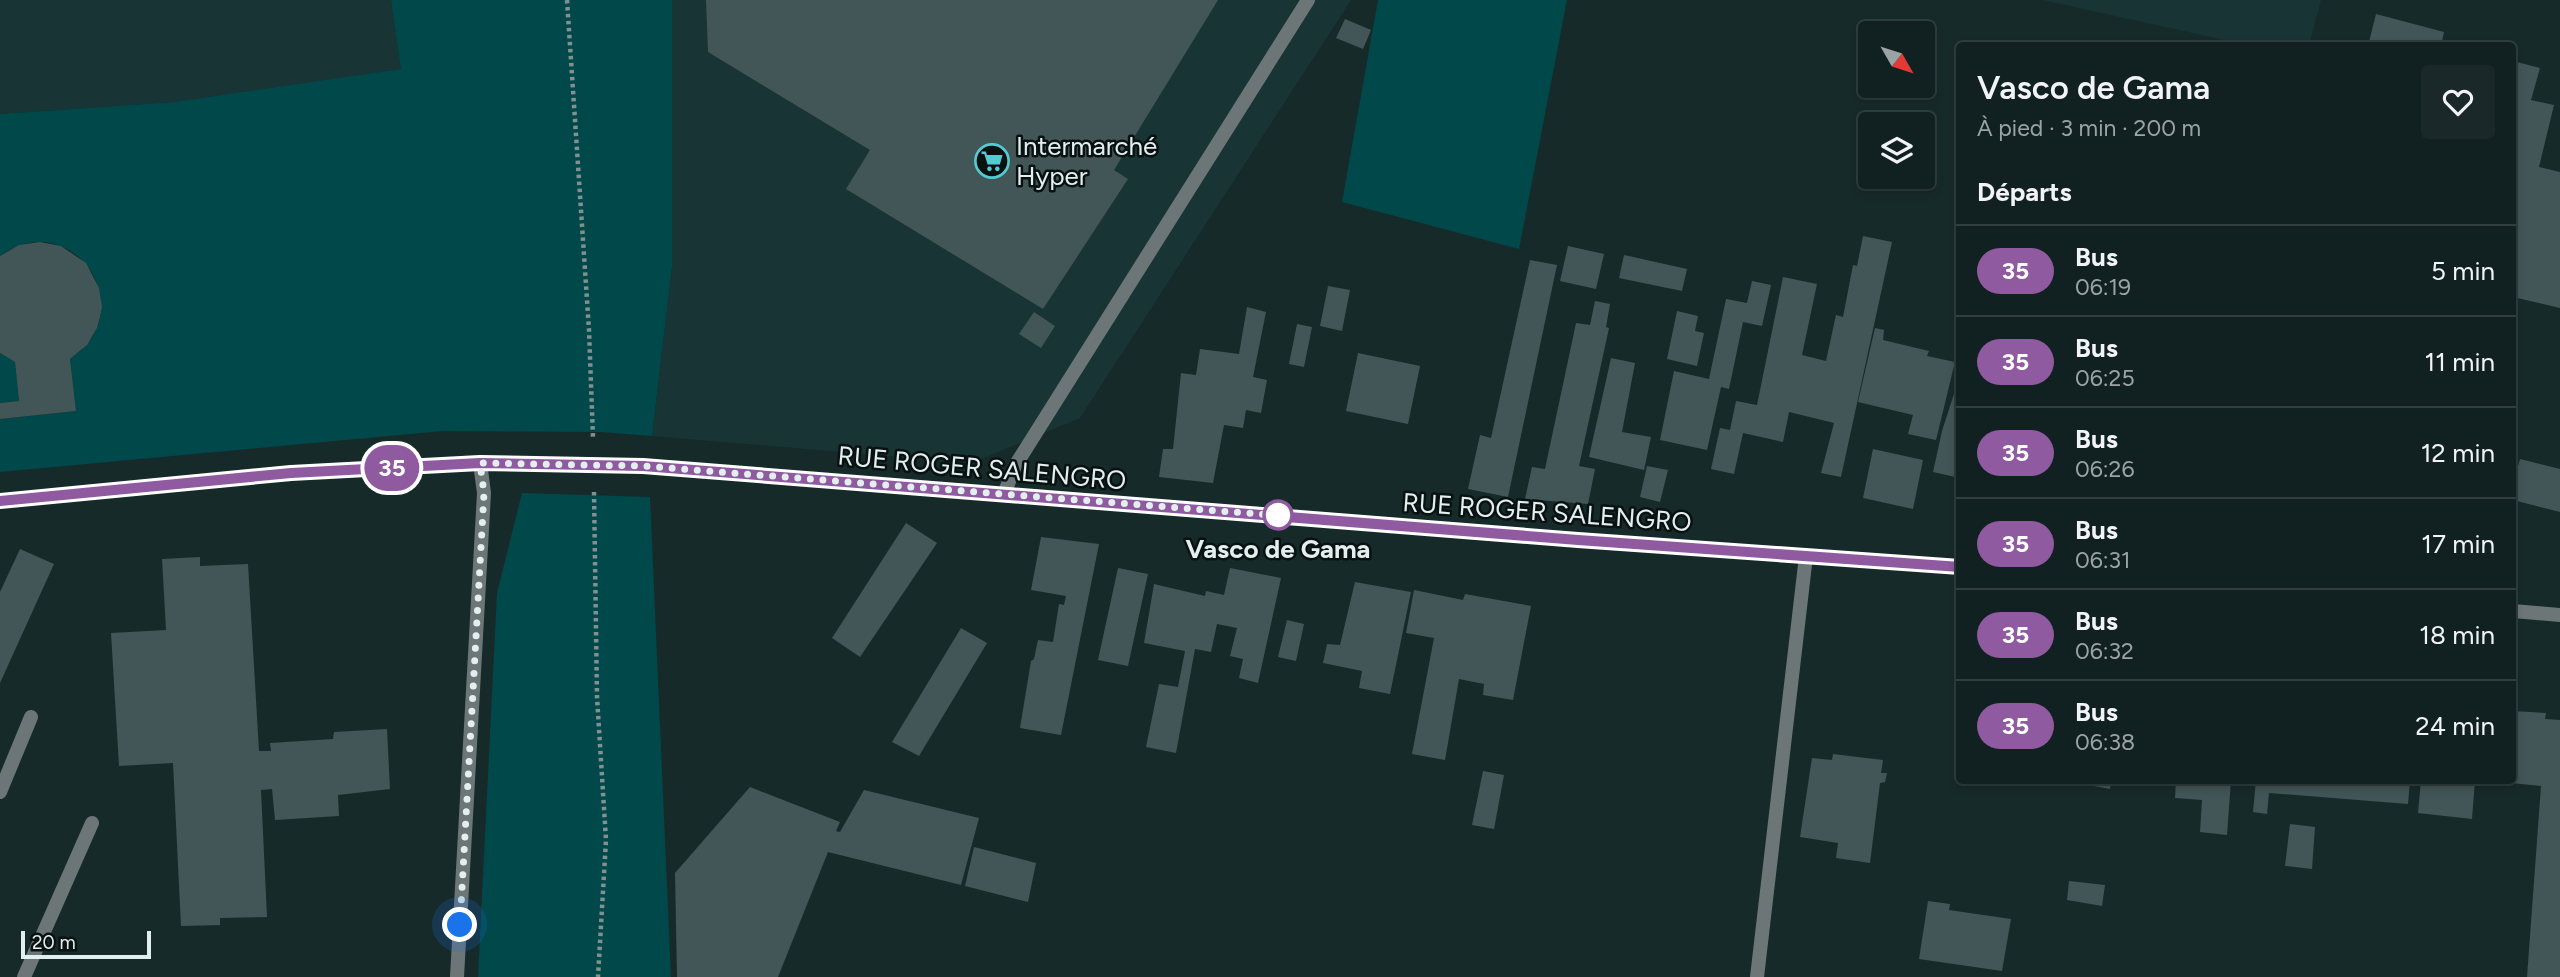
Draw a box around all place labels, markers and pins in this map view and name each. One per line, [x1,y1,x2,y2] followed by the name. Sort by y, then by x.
[1016,130,1157,192] place label: Intermarché Hyper
[973,142,1011,180] supermarket icon: Intermarché Hyper
[1263,500,1293,530] marker: Vasco de Gama
[1186,533,1370,565] place label: Vasco de Gama

